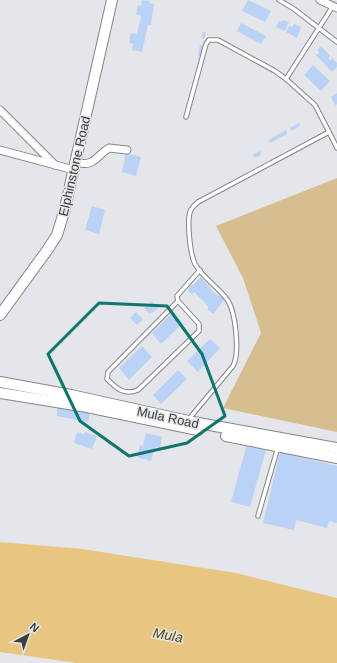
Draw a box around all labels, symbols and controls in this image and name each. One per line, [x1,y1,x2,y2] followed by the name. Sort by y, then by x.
[56,114,93,218] street label: Elphinstone Road
[136,404,200,431] street label: Mula Road
[8,615,48,655] north arrow
[28,620,42,635] text: N
[152,624,185,646] water label: Mula

